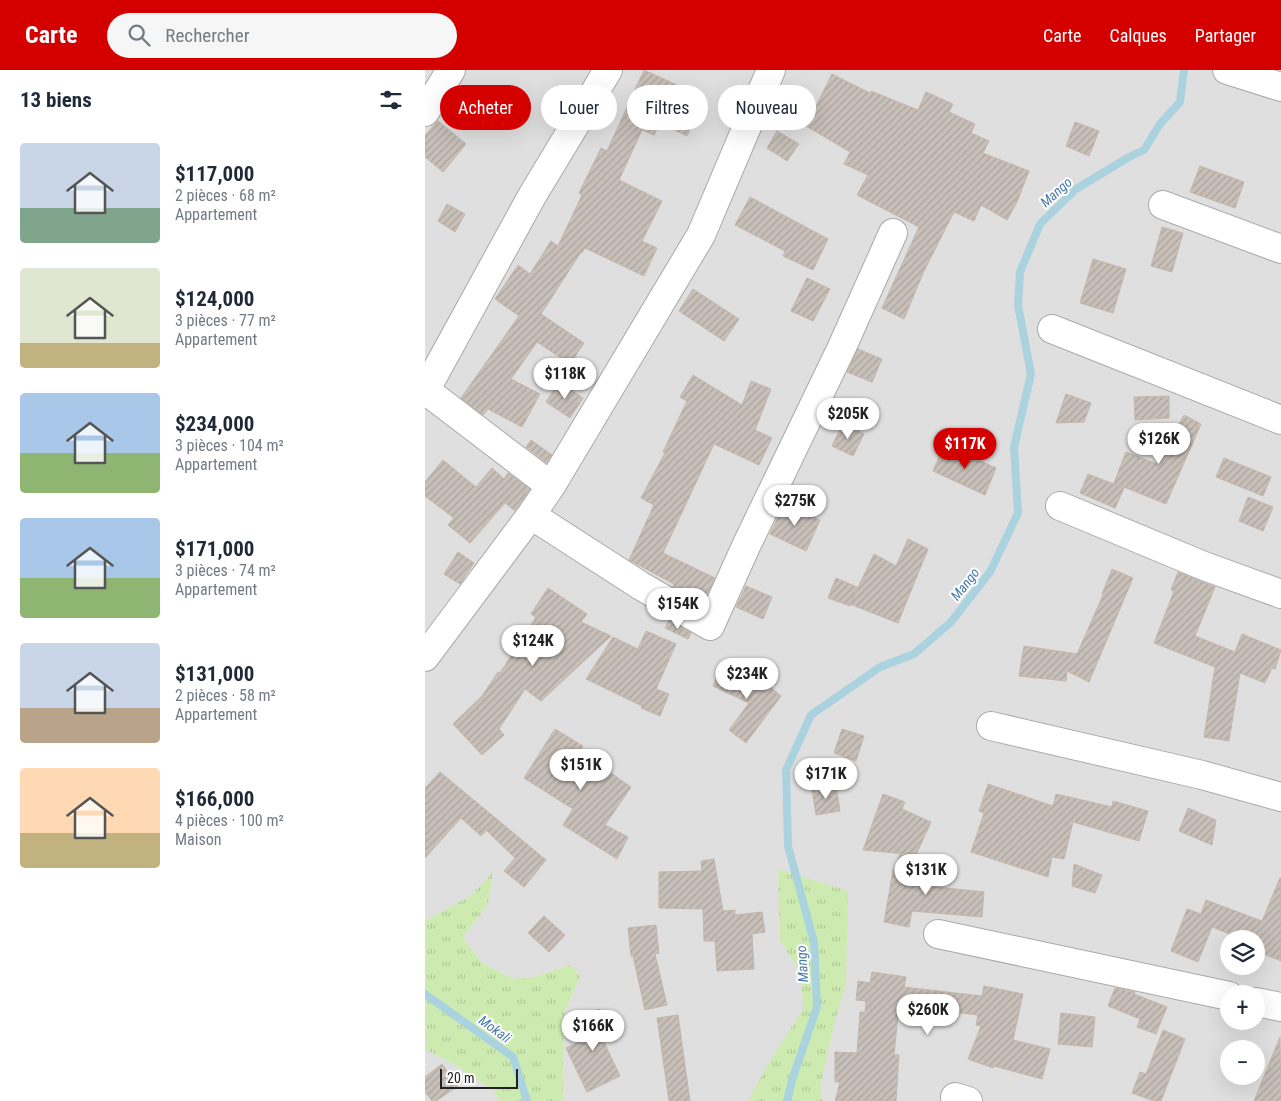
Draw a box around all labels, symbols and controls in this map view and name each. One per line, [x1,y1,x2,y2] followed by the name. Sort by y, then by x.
[107,13,457,58] search box
[25,21,77,49] text: Carte
[125,21,153,49] icon: search
[165,24,249,47] text: Rechercher
[1043,25,1082,46] text: Carte
[1110,25,1167,46] text: Calques
[1195,25,1256,46] text: Partager
[440,85,531,130] chip: Acheter
[541,85,617,130] chip: Louer
[627,85,708,130] chip: Filtres
[718,85,816,130] chip: Nouveau
[377,86,405,114] icon: filters
[20,88,92,112] text: 13 biens
[175,162,254,186] text: $117,000
[60,163,120,223] icon: home
[1037,174,1075,210] water label: Mango
[175,186,276,205] text: 2 pièces · 68 m²
[175,205,257,224] text: Appartement
[175,287,254,311] text: $124,000
[60,288,120,348] icon: home
[175,311,276,330] text: 3 pièces · 77 m²
[175,330,257,349] text: Appartement
[530,358,600,400] pin: $118K
[544,364,586,383] text: $118K
[813,398,883,440] pin: $205K
[827,404,869,423] text: $205K
[175,412,254,436] text: $234,000
[60,413,120,473] icon: home
[1124,422,1194,465] pin: $126K
[930,428,1000,470] pin: $117K
[1138,429,1180,448] text: $126K
[944,434,986,453] text: $117K
[175,436,284,455] text: 3 pièces · 104 m²
[175,455,257,474] text: Appartement
[760,484,830,527] pin: $275K
[774,491,816,510] text: $275K
[175,537,254,561] text: $171,000
[60,538,120,598] icon: home
[175,561,276,580] text: 3 pièces · 74 m²
[947,564,983,603] water label: Mango
[175,580,257,599] text: Appartement
[643,588,713,630] pin: $154K
[657,594,699,613] text: $154K
[498,624,568,667] pin: $124K
[512,631,554,650] text: $124K
[712,658,782,700] pin: $234K
[175,662,254,686] text: $131,000
[60,663,120,723] icon: home
[726,664,768,683] text: $234K
[175,686,276,705] text: 2 pièces · 58 m²
[175,705,257,724] text: Appartement
[546,748,616,791] pin: $151K
[560,755,602,774] text: $151K
[791,758,861,800] pin: $171K
[805,764,847,783] text: $171K
[175,787,254,811] text: $166,000
[60,788,120,848] icon: home
[175,811,284,830] text: 4 pièces · 100 m²
[175,830,222,849] text: Maison
[891,854,961,896] pin: $131K
[905,860,947,879] text: $131K
[1220,930,1265,1085] map controls
[1220,930,1265,975] button: layers
[793,945,811,983] water label: Mango
[1220,985,1265,1030] button: +
[893,994,963,1036] pin: $260K
[907,1000,949,1019] text: $260K
[558,1010,628,1052] pin: $166K
[476,1012,515,1047] water label: Mokali
[572,1016,614,1035] text: $166K
[1220,1040,1265,1085] button: −
[440,1066,517,1089] scale bar
[447,1070,475,1086] text: 20 m

